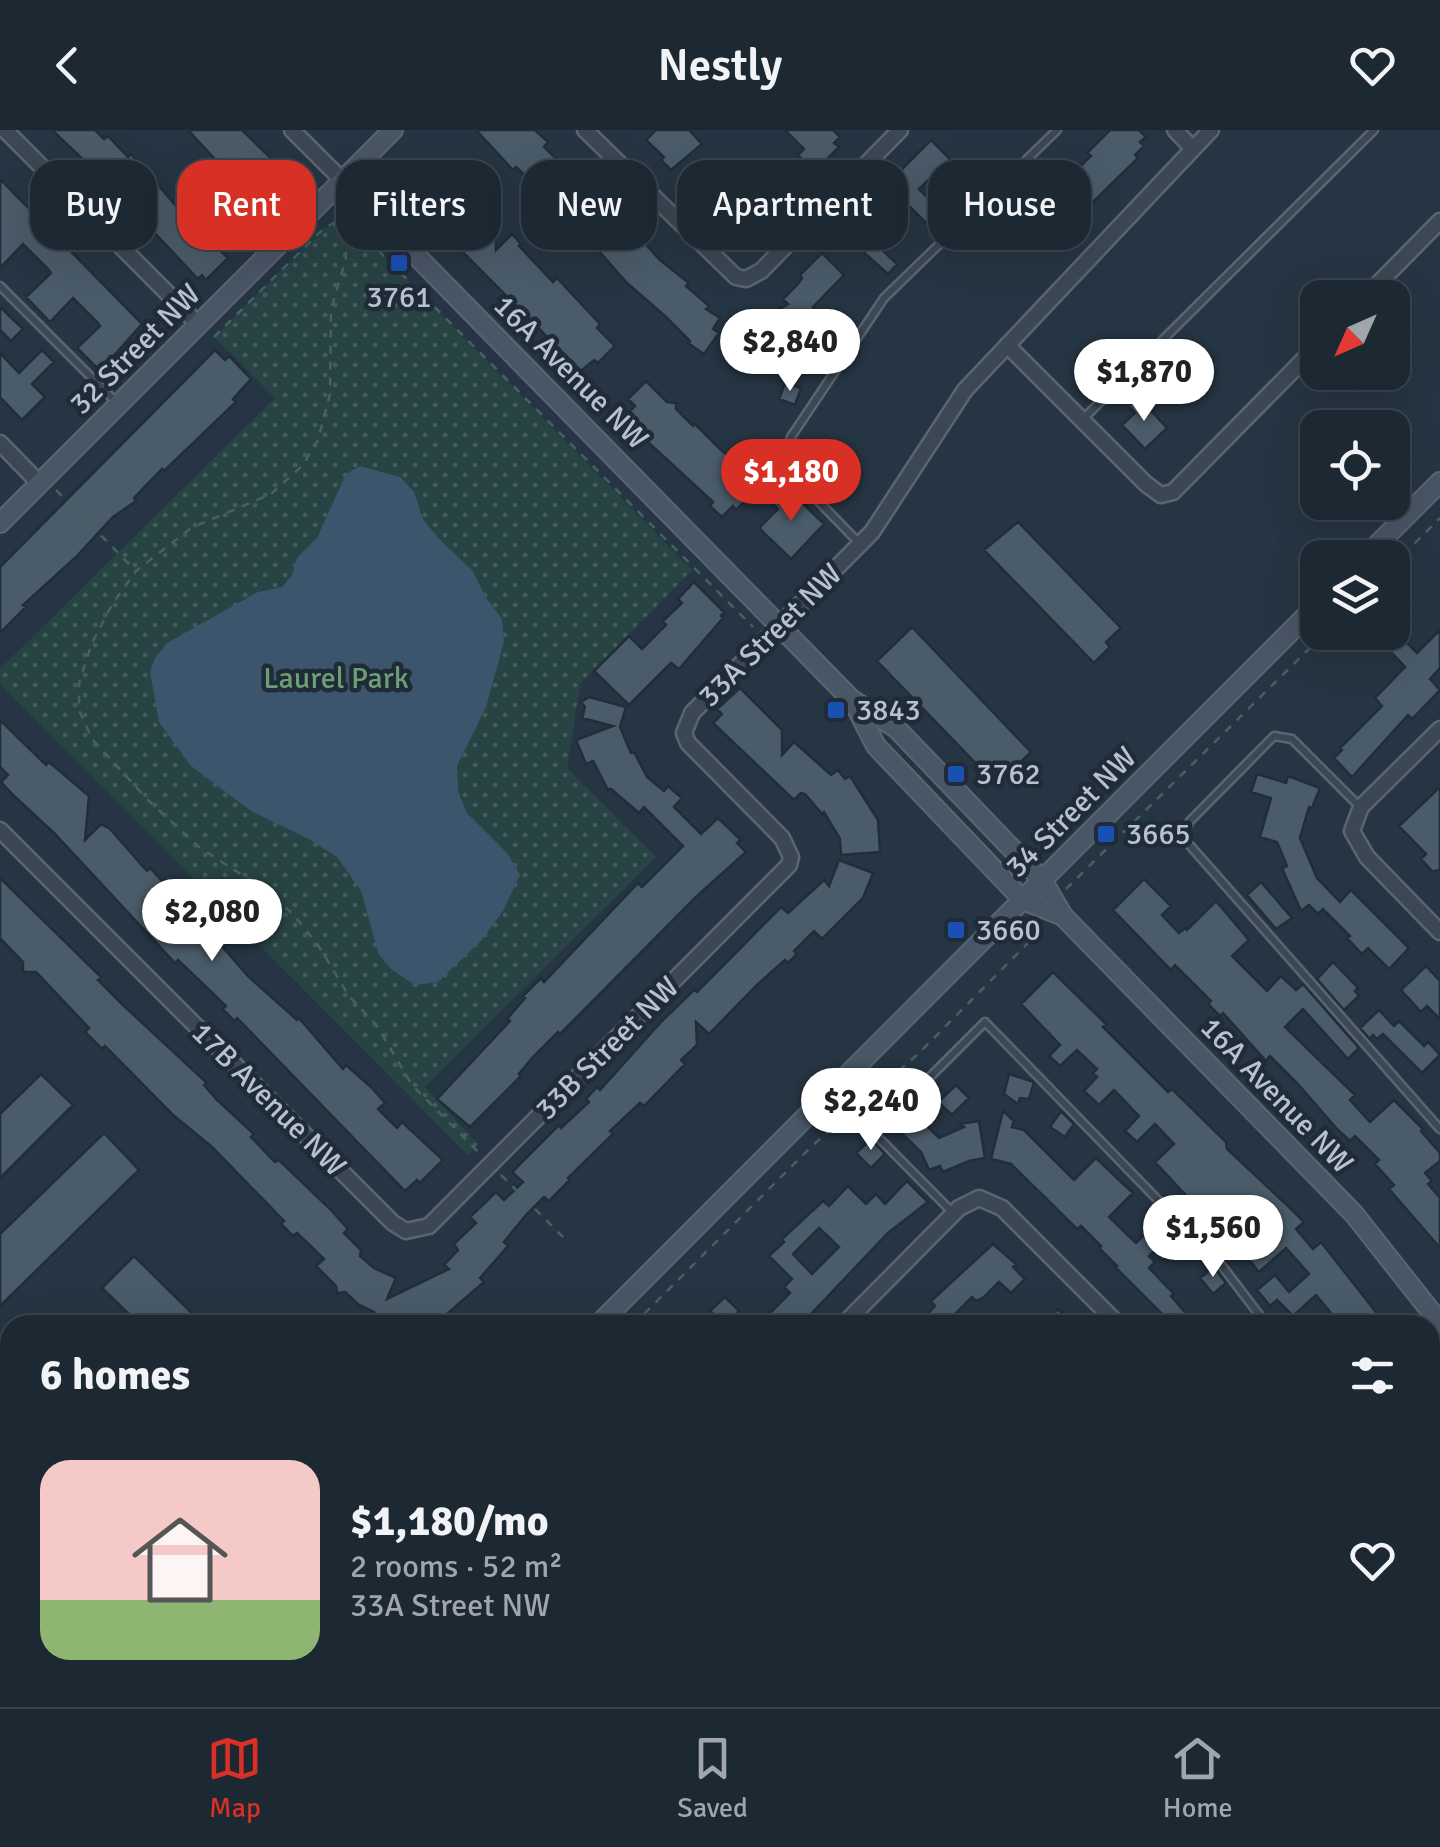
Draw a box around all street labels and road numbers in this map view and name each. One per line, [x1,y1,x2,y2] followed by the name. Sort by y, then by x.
[62,276,208,422] street label: 32 Street NW
[486,287,656,457] street label: 16A Avenue NW
[691,556,850,715] street label: 33A Street NW
[998,739,1144,885] street label: 34 Street NW
[528,969,687,1128] street label: 33B Street NW
[1193,1009,1361,1181] street label: 16A Avenue NW
[184,1014,354,1184] street label: 17B Avenue NW

